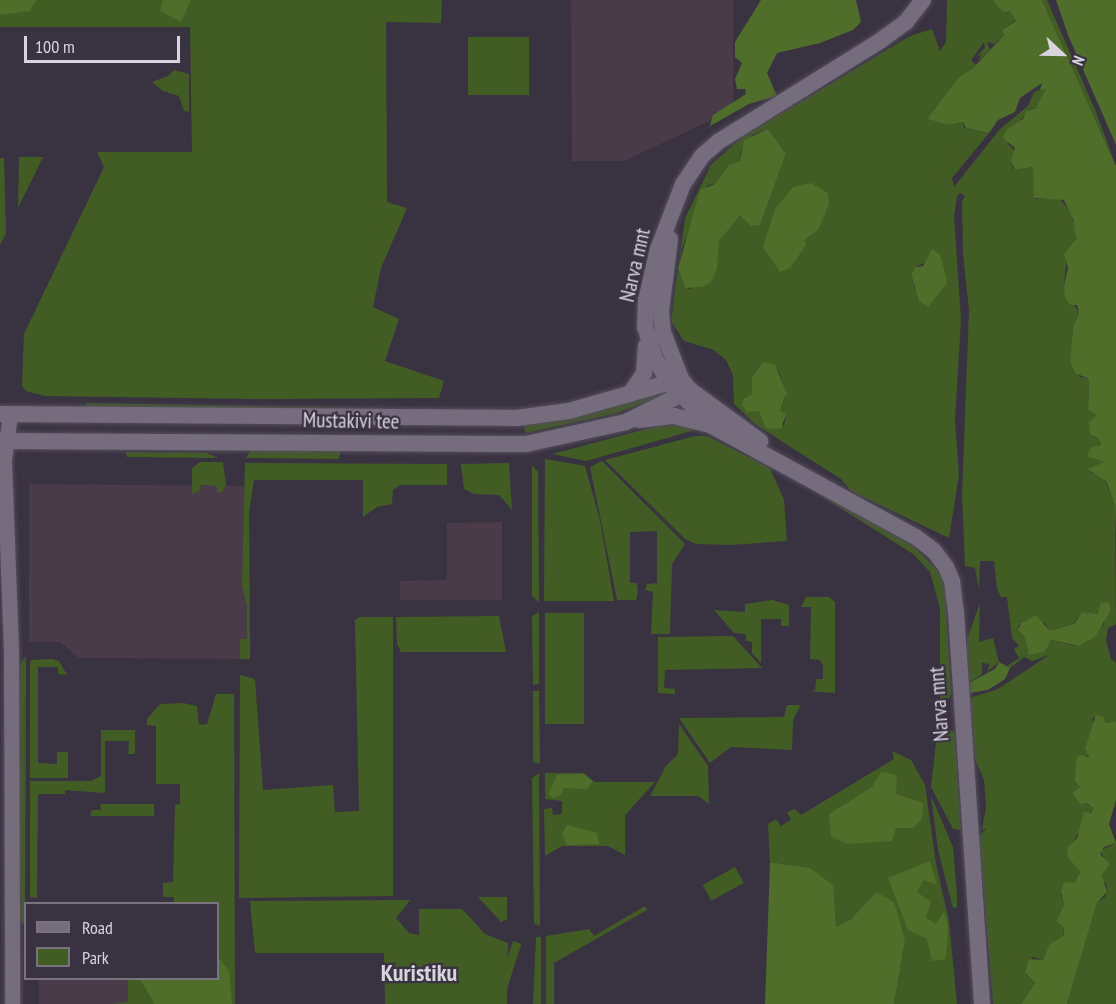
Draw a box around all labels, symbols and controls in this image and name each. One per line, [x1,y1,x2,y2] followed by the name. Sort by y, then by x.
[27,24,183,62] scale bar
[1032,24,1092,84] north arrow
[35,35,75,58] text: 100 m
[1068,53,1090,68] text: N
[614,226,656,304] street label: Narva mnt
[303,408,399,434] street label: Mustakivi tee
[924,666,954,742] street label: Narva mnt
[24,902,219,980] legend
[82,916,113,939] text: Road
[82,946,109,969] text: Park
[381,959,457,987] district label: Kuristiku

